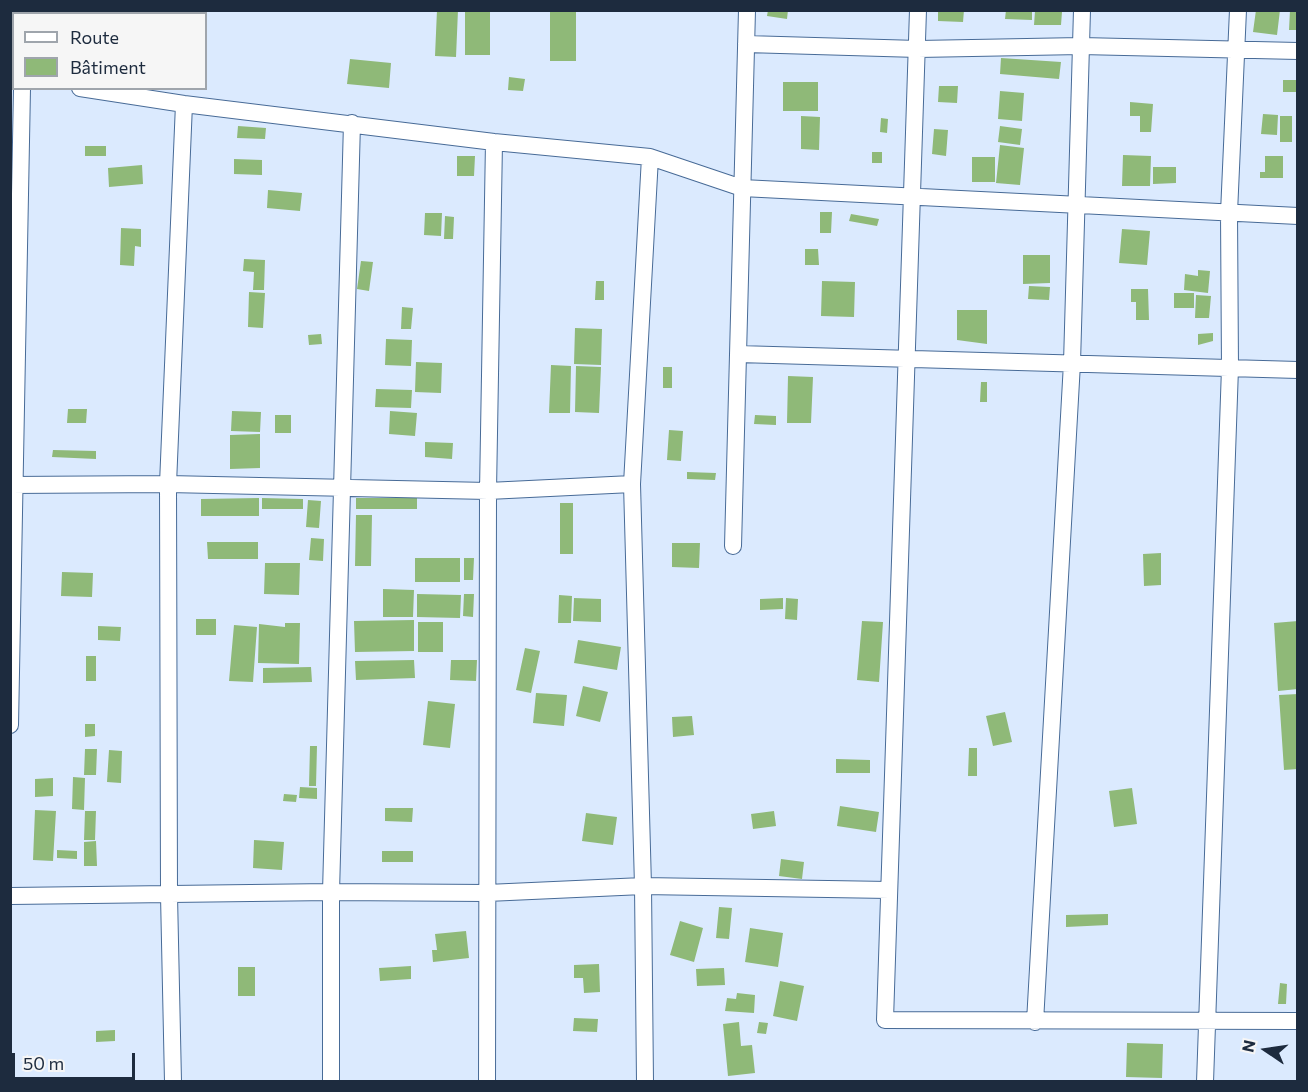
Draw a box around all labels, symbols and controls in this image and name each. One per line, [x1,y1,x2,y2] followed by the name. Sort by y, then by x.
[12,12,207,90] legend
[70,26,119,48] text: Route
[70,56,146,78] text: Bâtiment
[1236,1020,1296,1080] north arrow
[1237,1038,1259,1054] text: N
[15,1041,138,1079] scale bar
[23,1052,64,1074] text: 50 m

